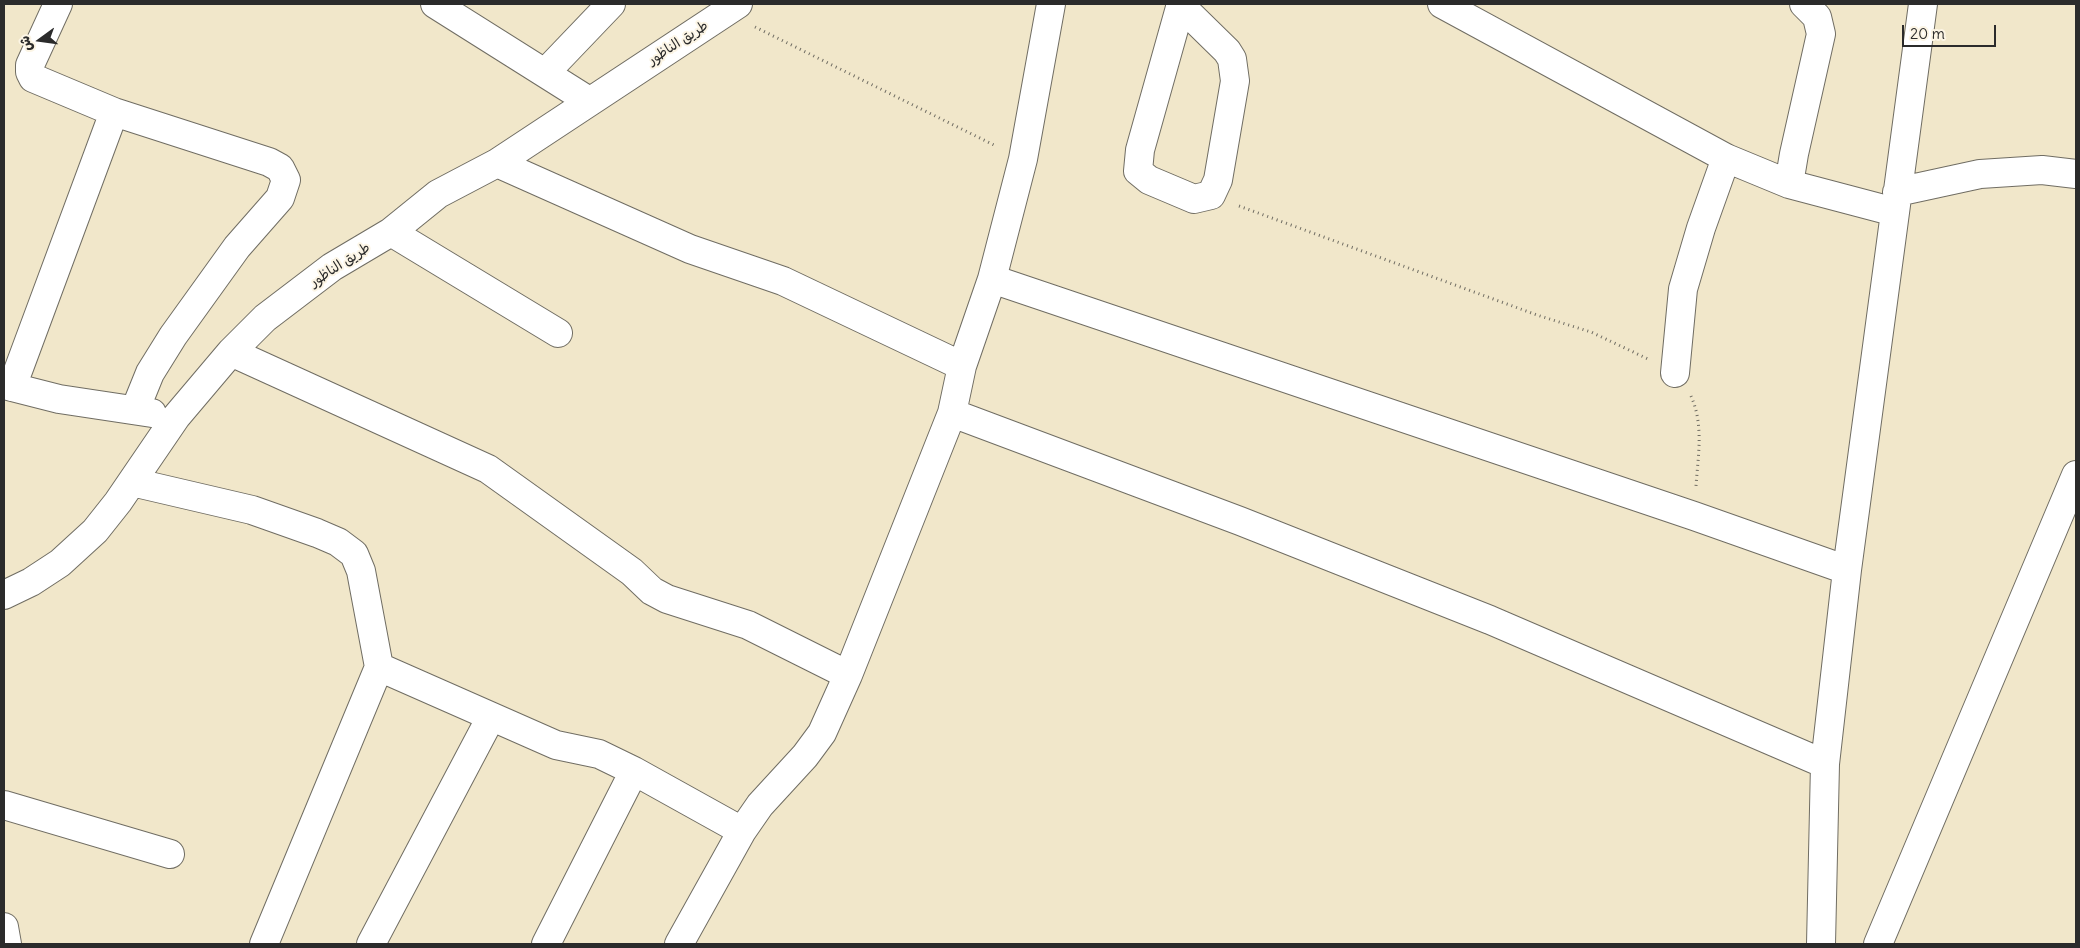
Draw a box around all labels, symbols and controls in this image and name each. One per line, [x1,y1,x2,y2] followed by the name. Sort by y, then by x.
[15,15,65,65] north arrow
[1905,15,1999,47] scale bar
[645,17,711,69] street label: طريق الناظور
[1910,24,1945,43] text: 20 m
[15,34,36,53] text: ش
[307,239,373,291] street label: طريق الناظور

